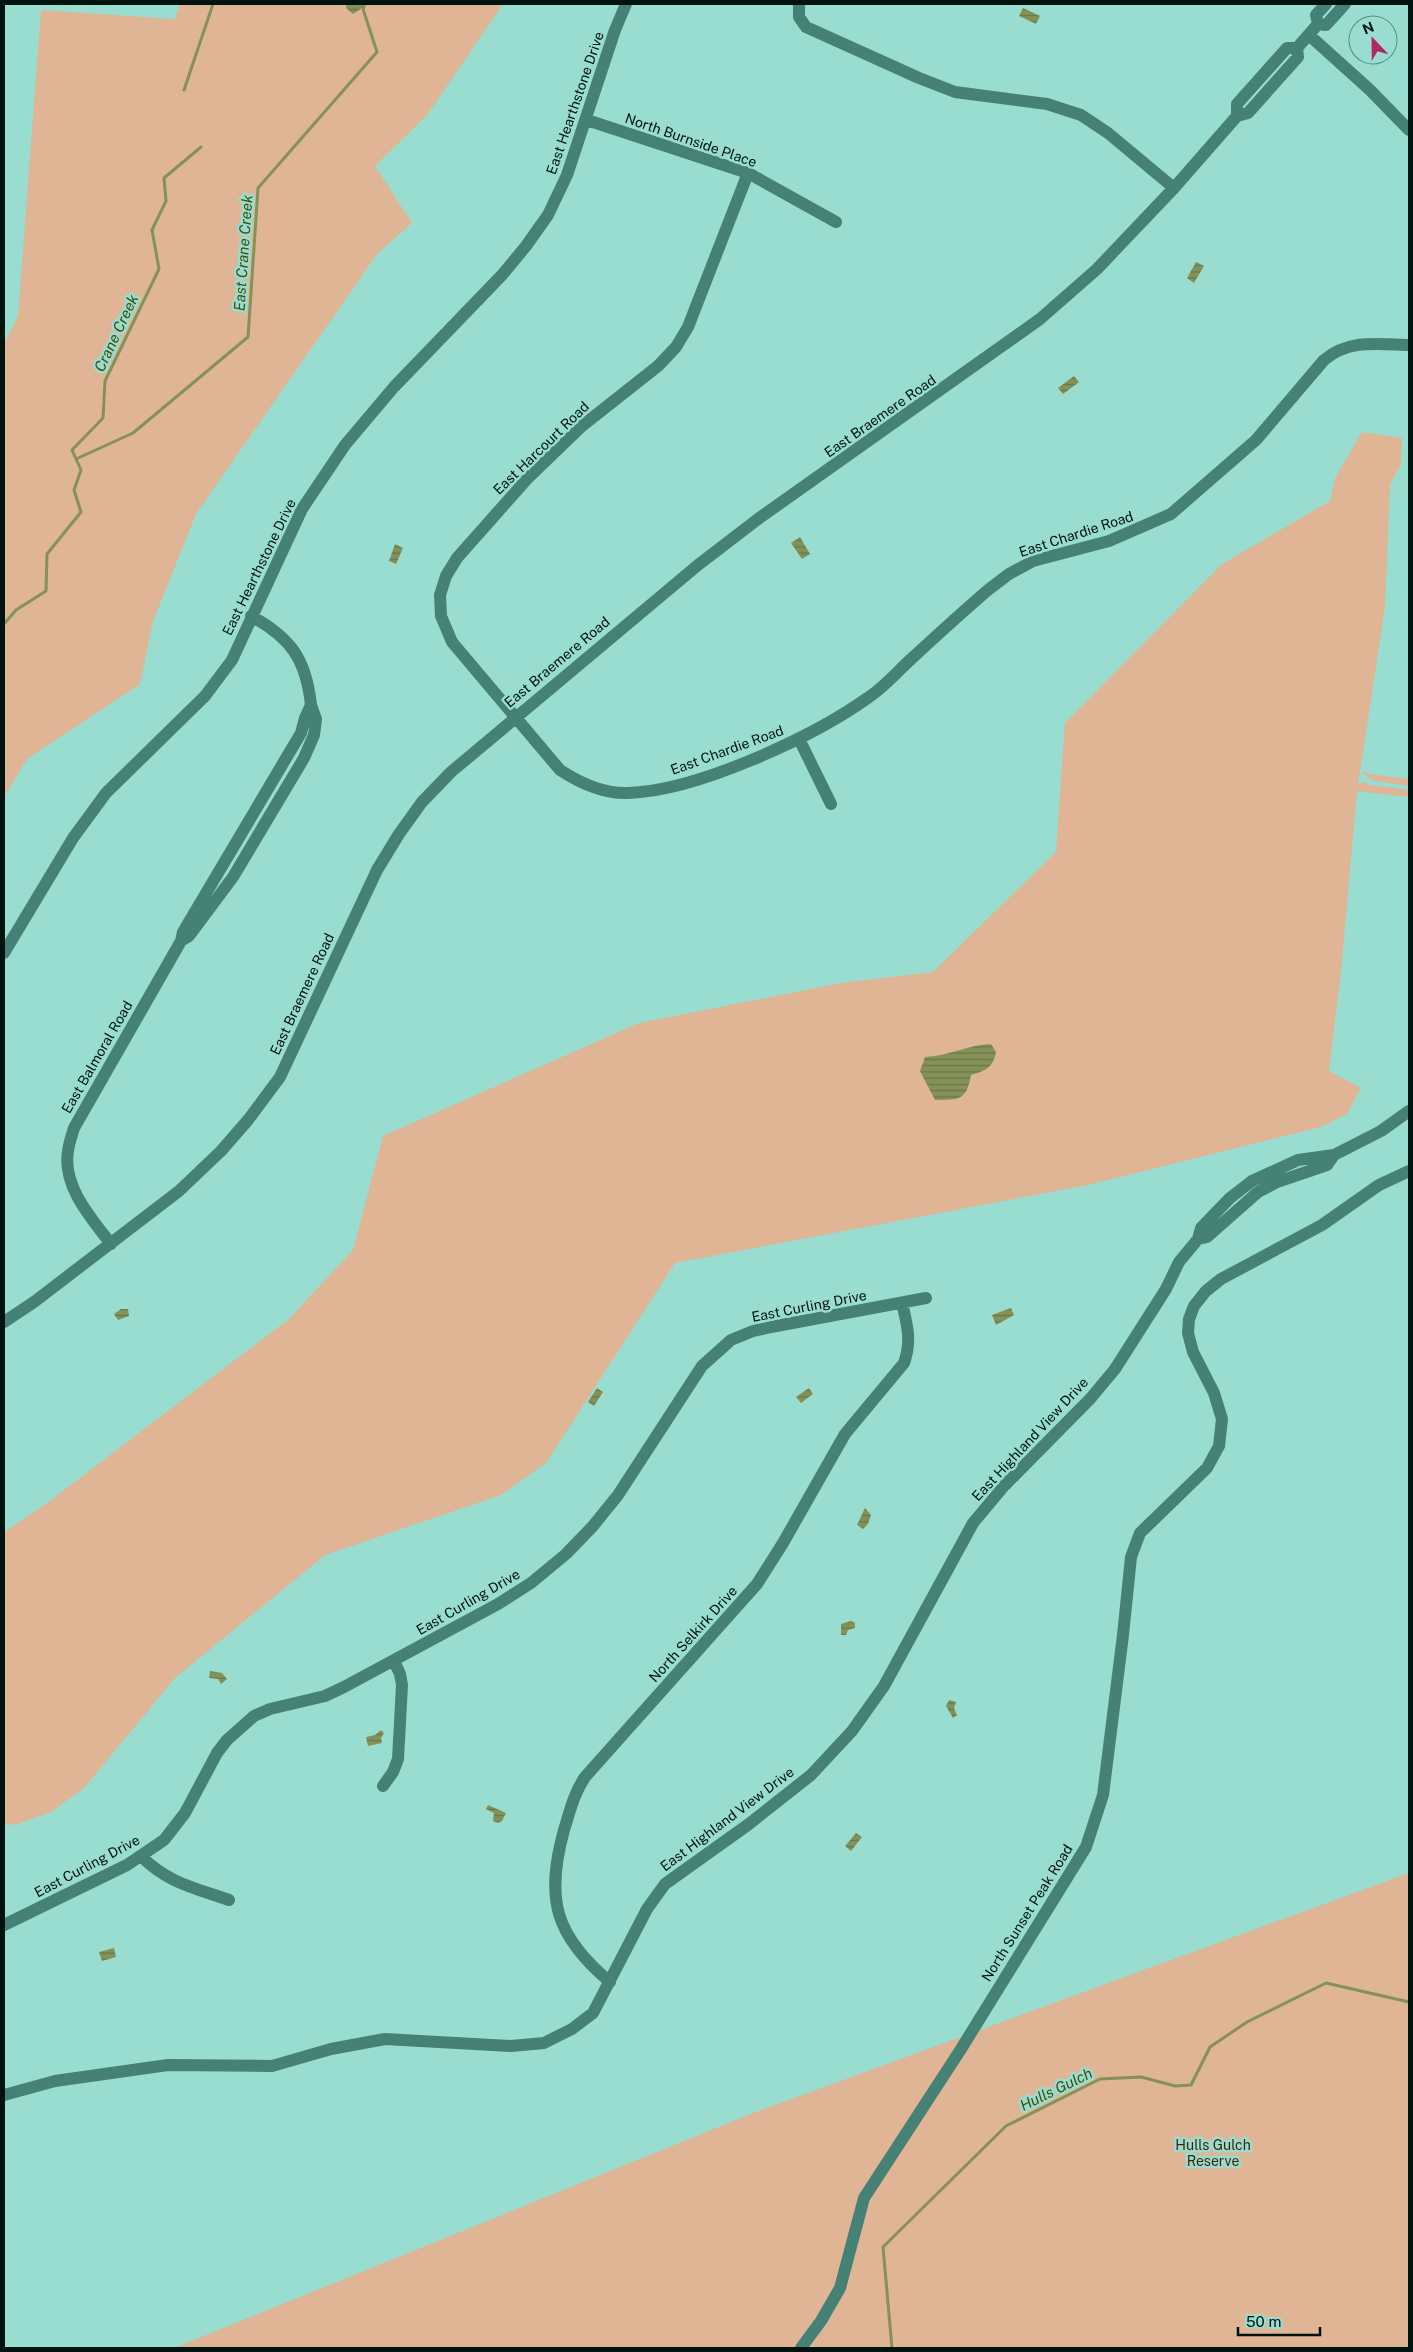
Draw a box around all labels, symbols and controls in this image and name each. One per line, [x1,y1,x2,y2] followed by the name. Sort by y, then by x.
[1348,15,1398,65] north arrow
[1360,18,1376,37] text: N
[543,29,607,176] street label: East Hearthstone Drive
[623,110,759,170] street label: North Burnside Place
[230,193,256,312] water label: East Crane Creek
[91,291,142,374] water label: Crane Creek
[821,372,939,460] street label: East Braemere Road
[490,398,592,498] street label: East Harcourt Road
[219,496,299,638] street label: East Hearthstone Drive
[1017,508,1135,560] street label: East Chardie Road
[501,613,613,711] street label: East Braemere Road
[668,722,786,778] street label: East Chardie Road
[267,931,337,1057] street label: East Braemere Road
[58,998,136,1116] street label: East Balmoral Road
[750,1287,868,1325] street label: East Curling Drive
[969,1374,1091,1504] street label: East Highland View Drive
[413,1566,523,1638] street label: East Curling Drive
[646,1583,740,1685] street label: North Selkirk Drive
[657,1764,797,1874] street label: East Highland View Drive
[32,1831,142,1900] street label: East Curling Drive
[978,1842,1076,1984] street label: North Sunset Peak Road
[1017,2064,1095,2114] water label: Hulls Gulch
[1175,2137,1251,2169] park label: Hulls Gulch Reserve
[1238,2304,1320,2336] scale bar
[1246,2313,1281,2330] text: 50 m

